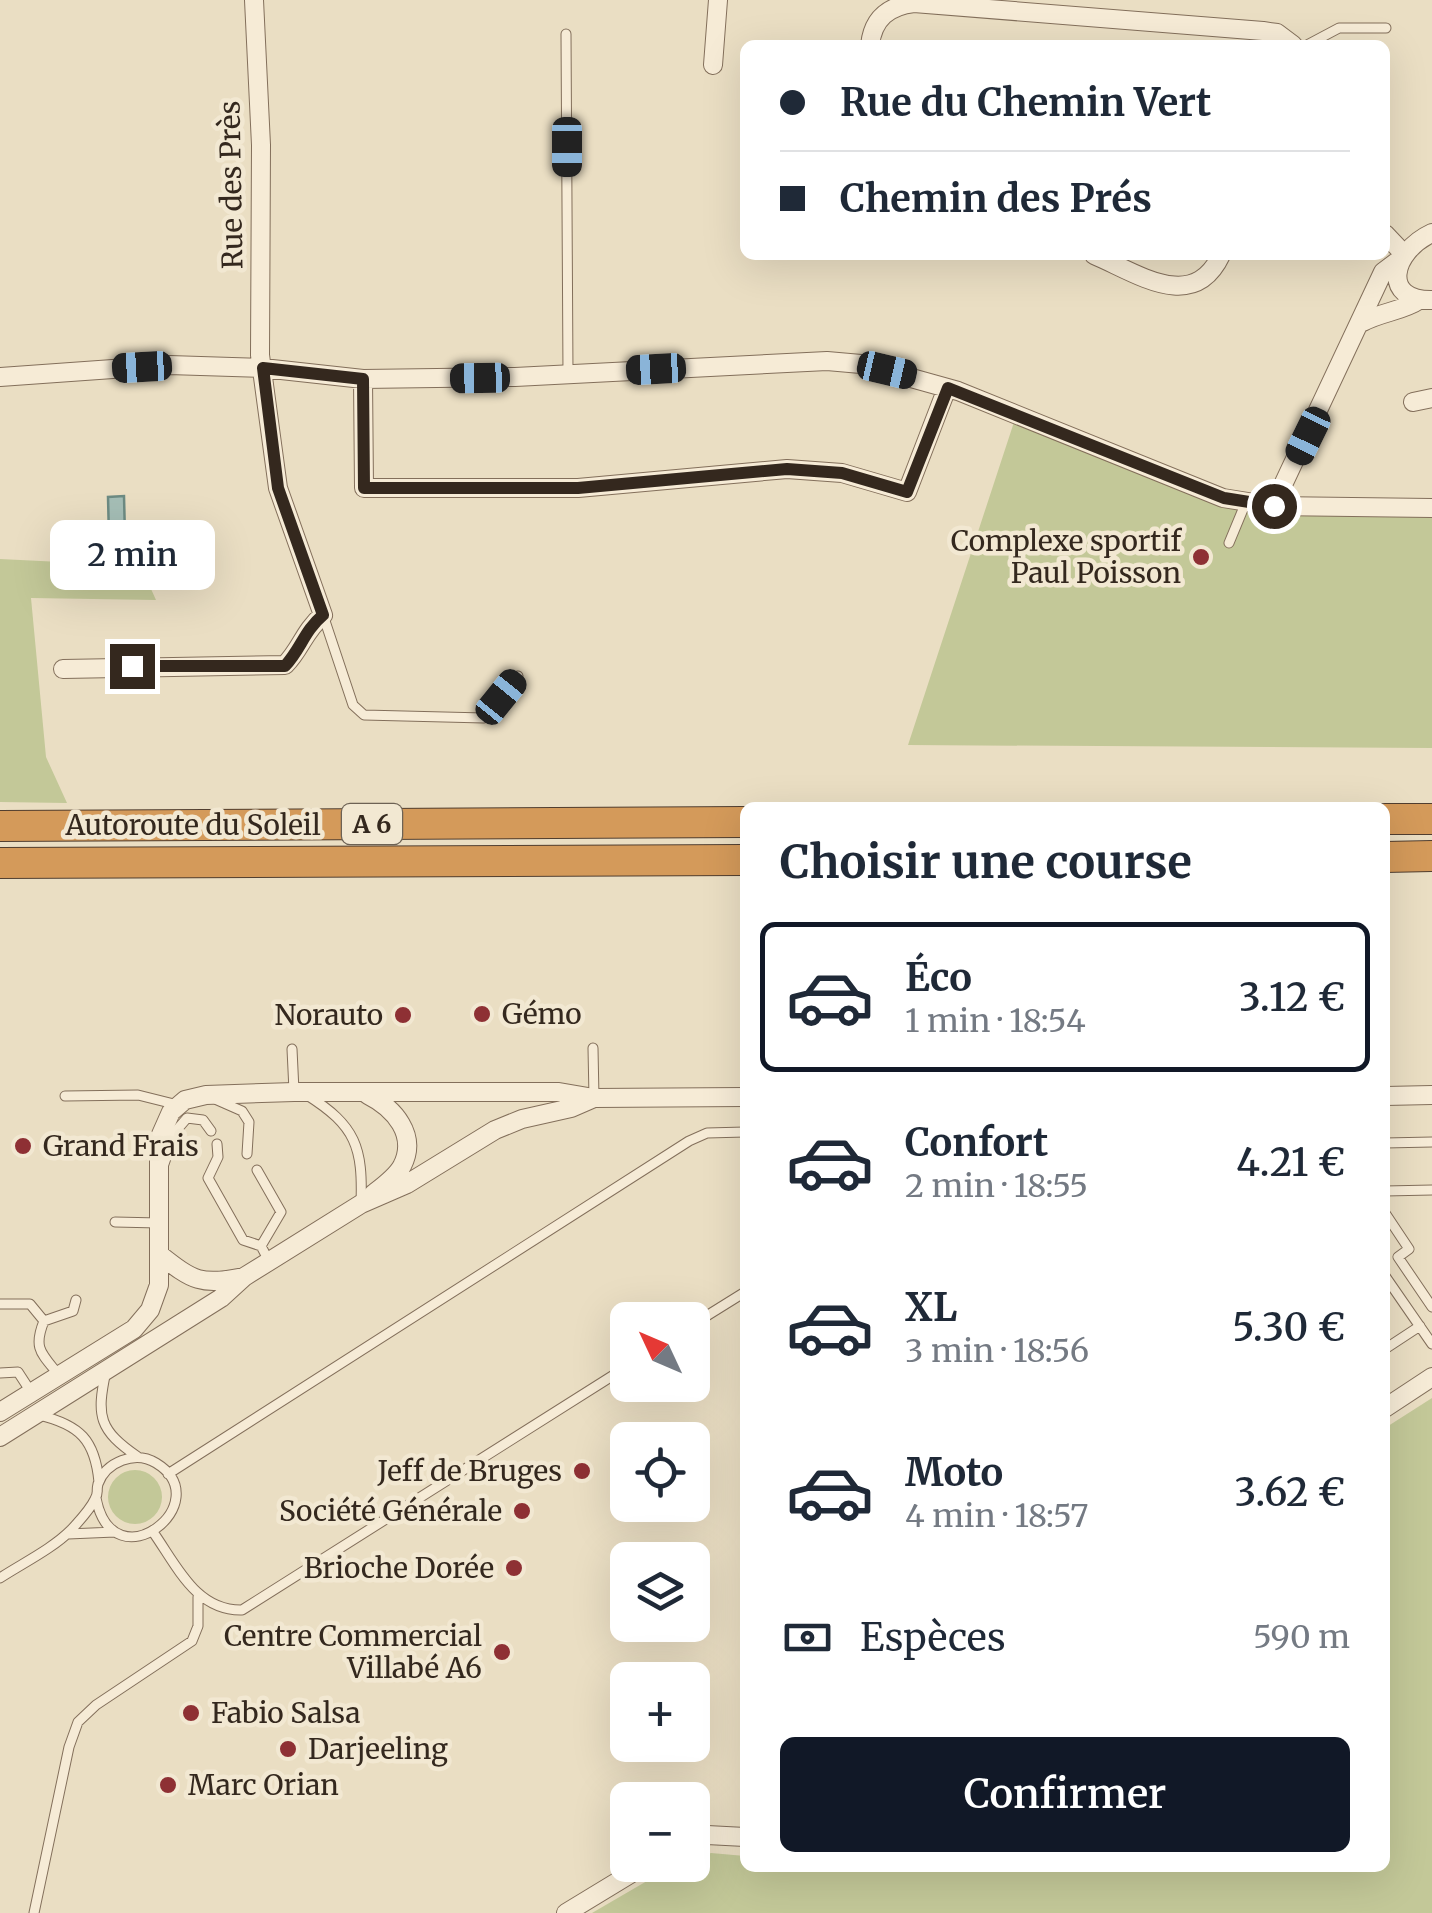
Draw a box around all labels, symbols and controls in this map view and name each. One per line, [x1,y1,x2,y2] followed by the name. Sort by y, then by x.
[840,79,1211,126] text: Rue du Chemin Vert
[212,100,250,270] street label: Rue des Près
[552,117,582,177] car
[840,175,1152,222] text: Chemin des Prés
[854,349,920,391] car
[111,350,173,384] car
[625,352,687,386] car
[450,362,510,394] car
[1281,402,1335,470] car
[1252,484,1297,529] route start
[49,521,214,591] callout: 2 min
[951,523,1182,591] place label: Complexe sportif Paul Poisson
[87,535,178,575] text: 2 min
[1190,546,1212,568] marker: Complexe sportif Paul Poisson
[110,644,155,689] route end
[470,664,532,730] car
[342,804,402,844] road number: A 6
[64,807,321,843] street label: Autoroute du Soleil
[780,834,1192,890] text: Choisir une course
[785,952,875,1042] icon: car
[905,954,972,1001] text: Éco
[1239,974,1345,1021] text: 3.12 €
[502,996,582,1032] place label: Gémo
[274,997,383,1033] place label: Norauto
[905,1001,1086,1041] text: 1 min · 18:54
[471,1003,493,1025] marker: Gémo
[392,1004,414,1026] marker: Norauto
[785,1117,875,1207] icon: car
[905,1119,1048,1166] text: Confort
[43,1128,199,1164] place label: Grand Frais
[12,1135,34,1157] marker: Grand Frais
[1236,1139,1345,1186] text: 4.21 €
[905,1166,1088,1206] text: 2 min · 18:55
[785,1282,875,1372] icon: car
[905,1284,957,1331] text: XL
[610,1302,710,1402] north arrow
[610,1302,710,1882] map controls
[1232,1304,1345,1351] text: 5.30 €
[905,1331,1089,1371] text: 3 min · 18:56
[610,1422,710,1522] button: locate
[785,1447,875,1537] icon: car
[905,1449,1003,1496] text: Moto
[377,1453,562,1489] place label: Jeff de Bruges
[571,1460,593,1482] marker: Jeff de Bruges
[1235,1469,1345,1516] text: 3.62 €
[279,1493,502,1529] place label: Société Générale
[905,1496,1089,1536] text: 4 min · 18:57
[511,1500,533,1522] marker: Société Générale
[610,1542,710,1642] button: layers
[304,1550,494,1586] place label: Brioche Dorée
[503,1557,525,1579] marker: Brioche Dorée
[780,1610,835,1665] icon: cash
[860,1614,1006,1661] text: Espèces
[1253,1617,1350,1657] text: 590 m
[224,1618,482,1686] place label: Centre Commercial Villabé A6
[491,1641,513,1663] marker: Centre Commercial Villabé A6
[610,1662,710,1762] button: +
[211,1695,361,1731] place label: Fabio Salsa
[180,1702,202,1724] marker: Fabio Salsa
[308,1731,448,1767] place label: Darjeeling
[780,1737,1350,1852] button: Confirmer
[277,1738,299,1760] marker: Darjeeling
[188,1767,339,1803] place label: Marc Orian
[157,1774,179,1796] marker: Marc Orian
[610,1782,710,1882] button: −

